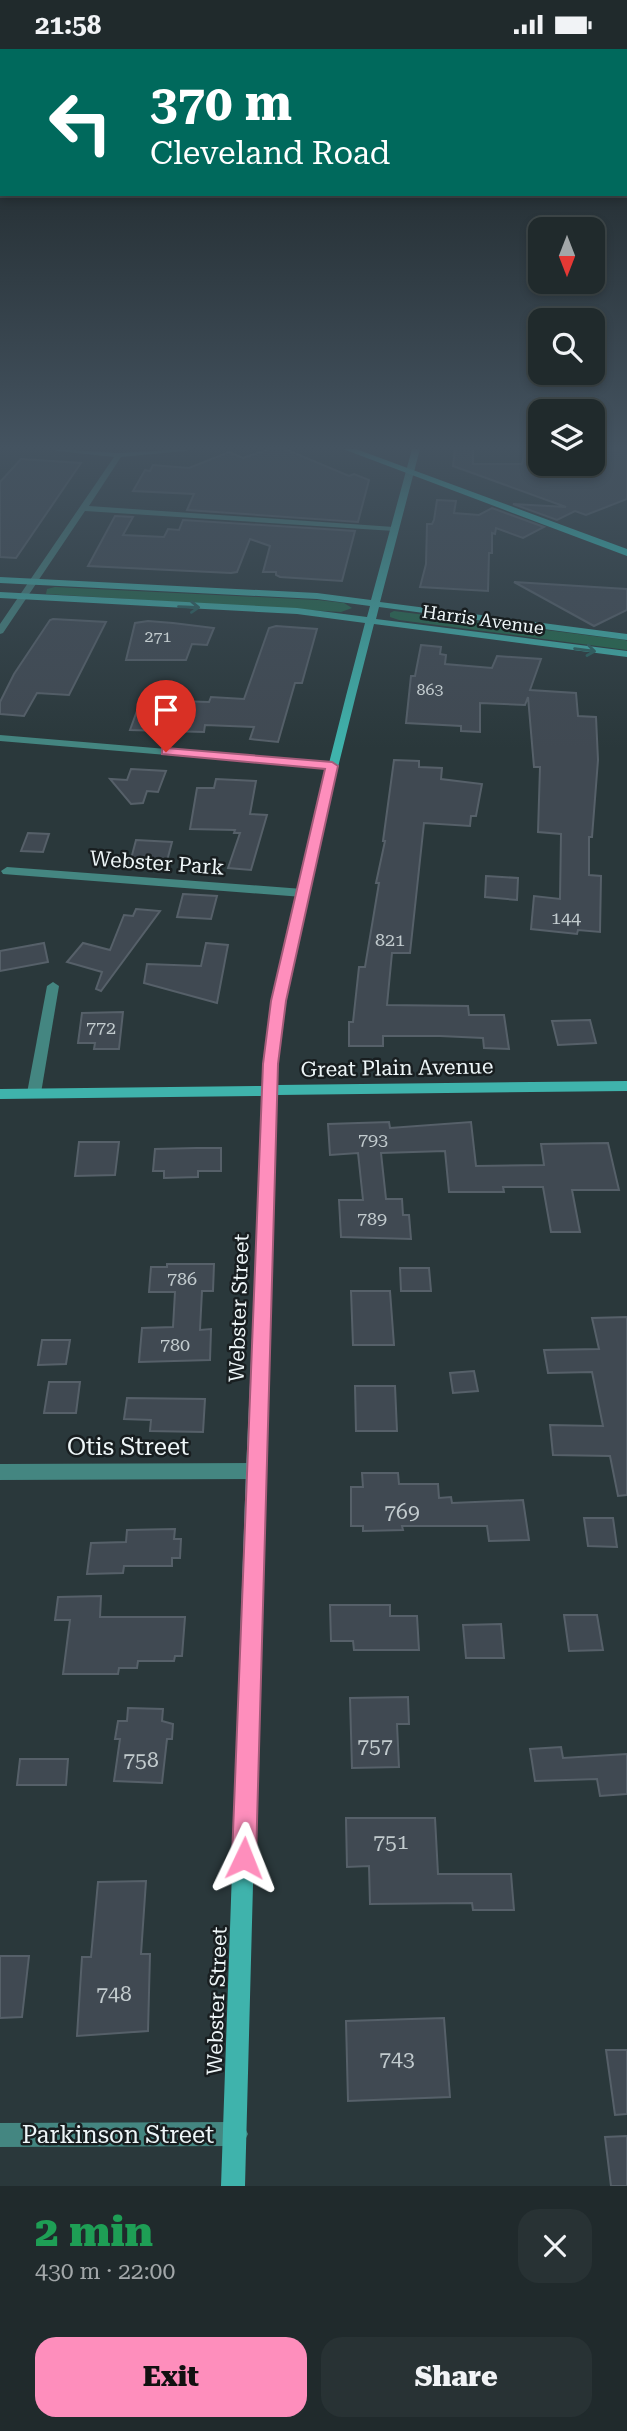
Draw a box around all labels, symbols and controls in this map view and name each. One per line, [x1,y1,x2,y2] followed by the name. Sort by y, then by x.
[35,10,101,40] text: 21:58
[150,75,292,132] text: 370 m
[35,77,126,168] icon: left
[150,134,390,172] text: Cleveland Road
[528,217,606,294] north arrow
[528,217,605,476] map controls
[528,308,605,385] button: search
[528,399,605,476] button: layers
[177,600,200,613] one-way arrow
[421,601,545,638] street label: Harris Avenue
[145,627,171,646] house number: 271
[573,643,596,656] one-way arrow
[136,680,196,752] pin
[417,680,443,699] house number: 863
[147,691,185,729] icon: arrive
[89,846,225,880] street label: Webster Park
[551,907,581,928] house number: 144
[375,929,405,950] house number: 821
[86,1017,116,1038] house number: 772
[300,1054,494,1082] street label: Great Plain Avenue
[358,1129,388,1150] house number: 793
[357,1208,387,1229] house number: 789
[224,1233,254,1383] street label: Webster Street
[167,1268,197,1289] house number: 786
[160,1334,190,1355] house number: 780
[67,1433,189,1461] street label: Otis Street
[384,1500,420,1524] house number: 769
[357,1734,393,1758] house number: 757
[123,1748,159,1772] house number: 758
[207,1821,281,1895] position arrow
[373,1830,409,1854] house number: 751
[202,1926,232,2076] street label: Webster Street
[96,1982,132,2006] house number: 748
[379,2047,415,2071] house number: 743
[22,2121,214,2149] street label: Parkinson Street
[35,2207,153,2256] text: 2 min
[518,2209,592,2283] button: close
[35,2258,175,2285] text: 430 m · 22:00
[35,2337,307,2417] button: Exit
[321,2337,592,2417] button: Share

